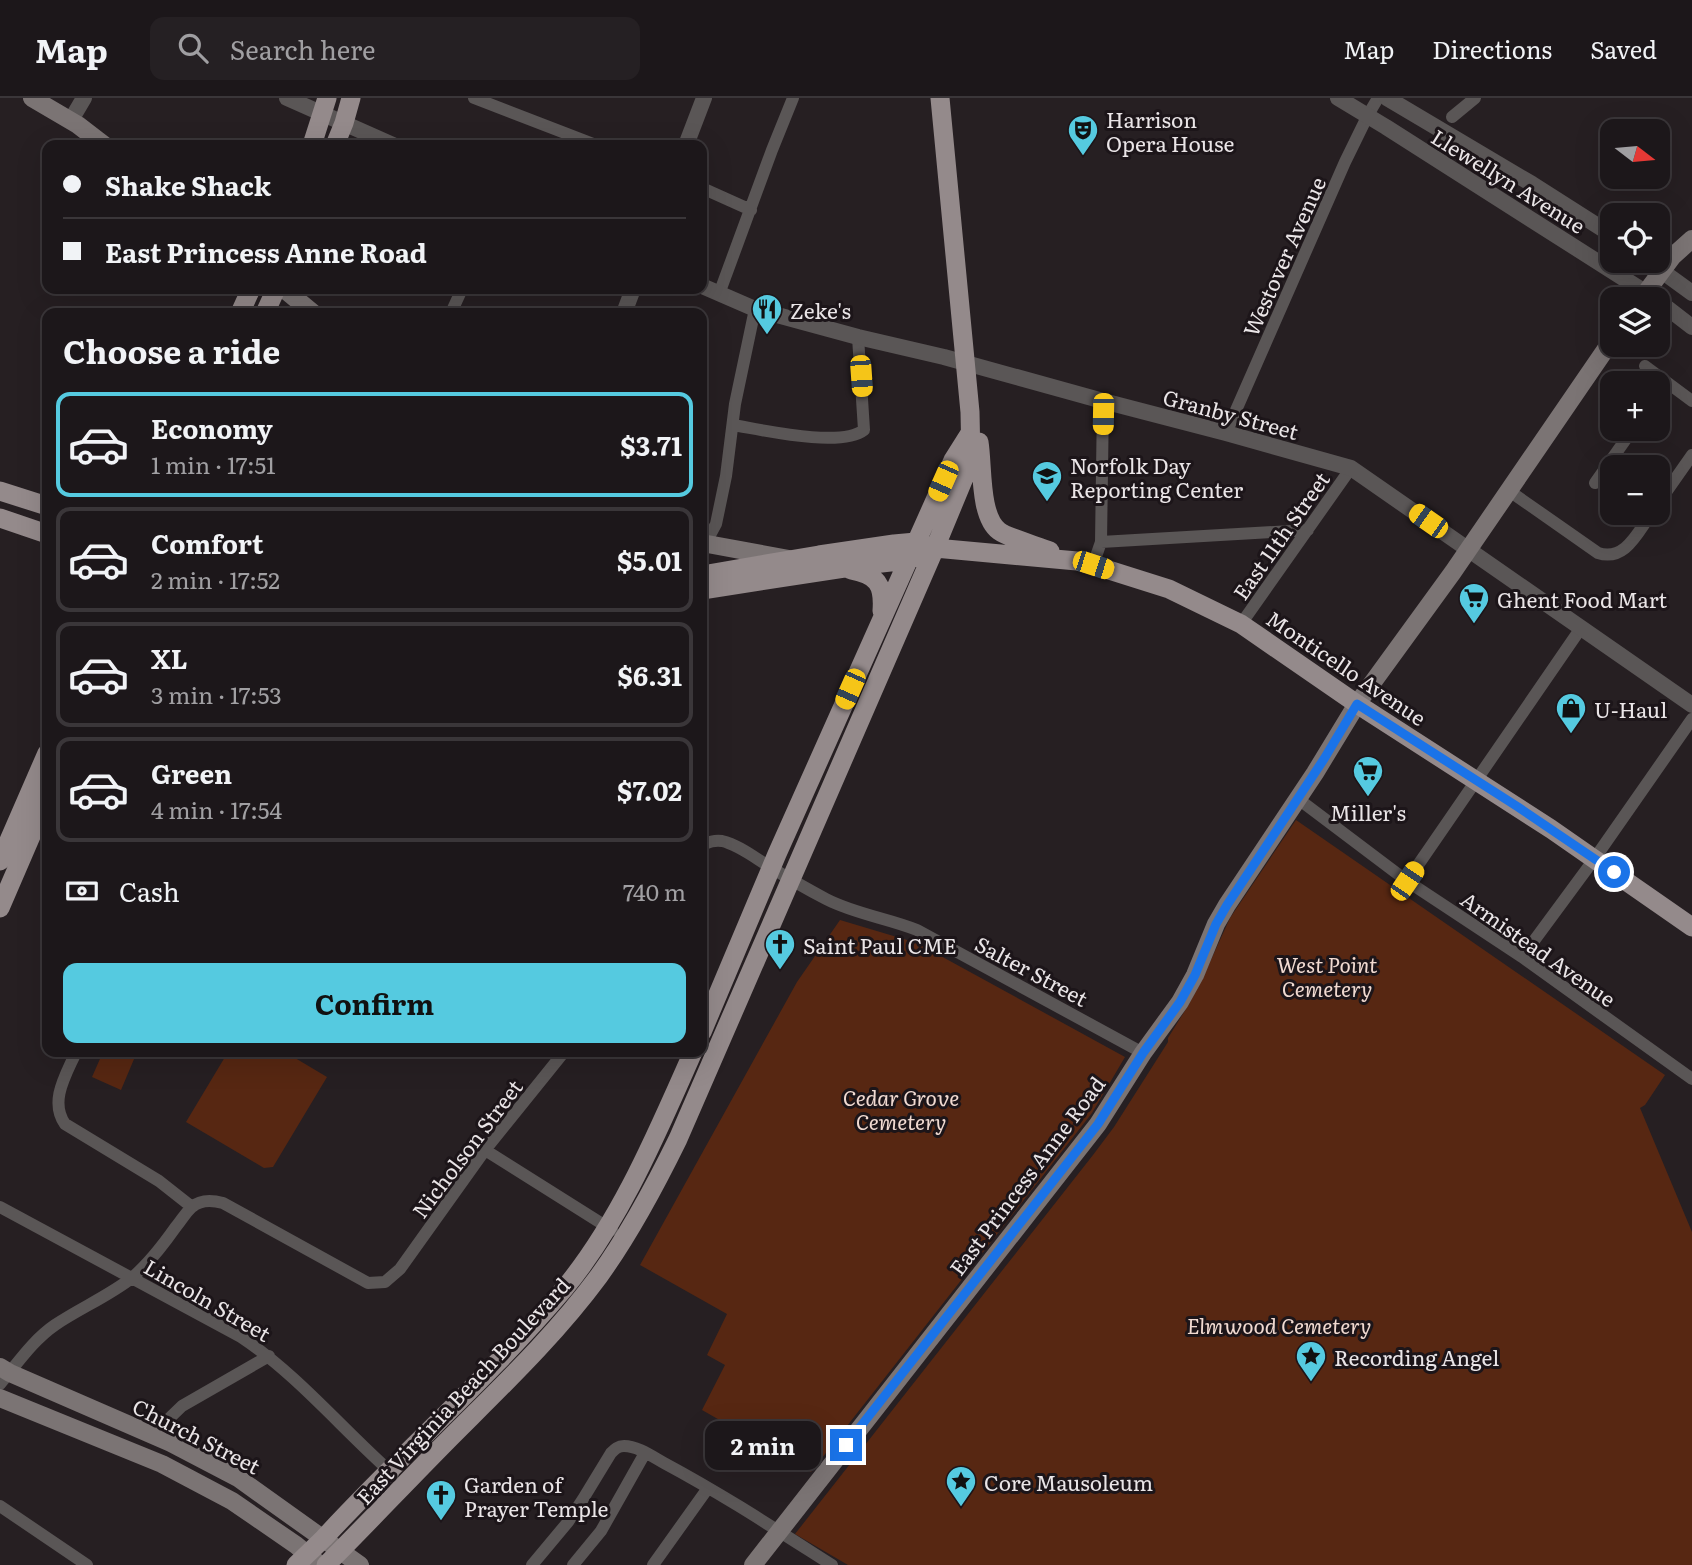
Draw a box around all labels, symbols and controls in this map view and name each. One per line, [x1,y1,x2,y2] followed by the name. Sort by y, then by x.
[150,17,640,80] search box
[35,24,108,73] text: Map
[174,29,212,67] icon: search
[230,29,376,68] text: Search here
[1343,31,1394,66] text: Map
[1432,31,1552,66] text: Directions
[1590,31,1657,66] text: Saved
[1106,103,1234,158] place label: Harrison Opera House
[1066,113,1100,157] theatre icon: Harrison Opera House
[1600,119,1670,189] north arrow
[1600,119,1670,525] map controls
[1426,120,1592,240] street label: Llewellyn Avenue
[105,165,271,204] text: Shake Shack
[1234,171,1332,341] street label: Westover Avenue
[1600,203,1670,273] button: locate
[105,232,427,271] text: East Princess Anne Road
[1600,287,1670,357] button: layers
[750,292,784,336] restaurant icon: Zeke's
[790,294,851,325] place label: Zeke's
[63,326,280,374] text: Choose a ride
[850,354,873,398] car
[1600,371,1670,441] button: +
[1160,380,1303,446] street label: Granby Street
[1093,393,1114,435] car
[151,408,273,447] text: Economy
[67,413,130,476] icon: car
[620,425,682,464] text: $3.71
[151,447,276,481] text: 1 min · 17:51
[1070,449,1243,504] place label: Norfolk Day Reporting Center
[1600,455,1670,525] button: −
[925,458,962,504] car
[1030,459,1064,503] school or university icon: Norfolk Day Reporting Center
[1224,464,1336,605] street label: East 11th Street
[1405,500,1452,542] car
[151,523,263,562] text: Comfort
[67,528,130,591] icon: car
[617,540,682,579] text: $5.01
[1070,549,1117,581] car
[151,562,280,596] text: 2 min · 17:52
[1457,581,1491,625] supermarket icon: Ghent Food Mart
[1497,583,1668,614] place label: Ghent Food Mart
[1261,602,1433,732] street label: Monticello Avenue
[151,638,188,677] text: XL
[67,643,130,706] icon: car
[618,655,682,694] text: $6.31
[832,666,869,712] car
[151,677,282,711] text: 3 min · 17:53
[1554,691,1588,735] shop icon: U-Haul
[1594,693,1667,724] place label: U-Haul
[151,753,232,792] text: Green
[1351,754,1385,798] supermarket icon: Miller's
[67,758,130,821] icon: car
[617,770,682,809] text: $7.02
[151,792,282,826] text: 4 min · 17:54
[1330,796,1406,827] place label: Miller's
[1598,856,1630,888] route start
[1387,858,1428,904] car
[119,871,180,910] text: Cash
[63,872,101,910] icon: cash
[623,874,686,908] text: 740 m
[1455,883,1623,1013] street label: Armistead Avenue
[763,927,797,971] church icon: Saint Paul CME
[970,927,1094,1013] street label: Salter Street
[803,929,957,960] place label: Saint Paul CME
[1277,948,1378,1003] park label: West Point Cemetery
[63,963,686,1043] button: Confirm
[941,1069,1111,1281] street label: East Princess Anne Road
[403,1072,529,1224] street label: Nicholson Street
[843,1081,959,1136] park label: Cedar Grove Cemetery
[139,1250,278,1348] street label: Lincoln Street
[348,1269,576,1511] street label: East Virginia Beach Boulevard
[1187,1309,1371,1340] park label: Elmwood Cemetery
[1294,1339,1328,1383] place icon: Recording Angel
[1334,1341,1499,1372] place label: Recording Angel
[128,1390,267,1481] street label: Church Street
[706,1420,822,1470] callout: 2 min
[731,1428,795,1462] text: 2 min
[830,1429,862,1461] route end
[944,1464,978,1508] place icon: Core Mausoleum
[984,1466,1153,1497] place label: Core Mausoleum
[464,1468,608,1523] place label: Garden of Prayer Temple
[424,1478,458,1522] church icon: Garden of Prayer Temple

